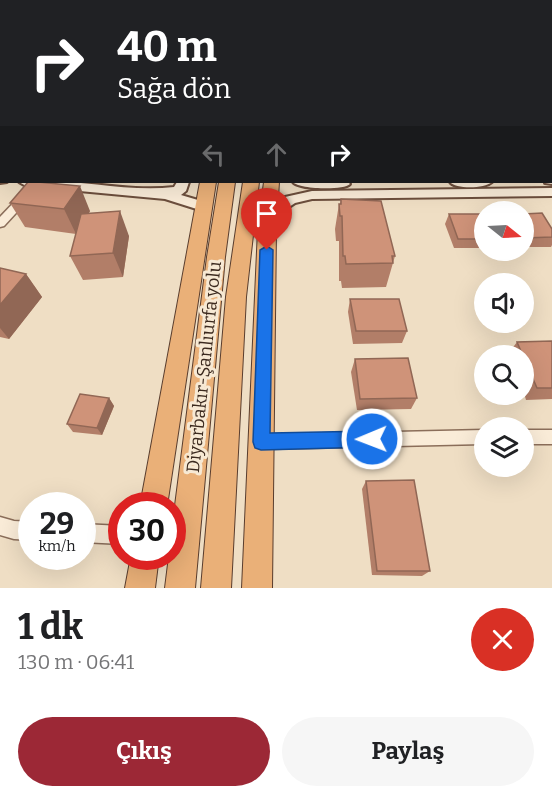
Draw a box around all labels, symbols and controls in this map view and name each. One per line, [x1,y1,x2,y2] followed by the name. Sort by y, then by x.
[117,22,217,72] text: 40 m
[18,24,96,102] icon: right
[117,73,231,105] text: Sağa dön
[197,138,230,171] icon: left
[260,138,293,171] icon: ahead
[323,138,356,171] icon: right
[241,188,292,250] pin
[250,197,283,230] icon: arrive
[474,201,534,261] north arrow
[474,201,534,477] map controls
[182,260,226,474] street label: Diyarbakır-Şanlıurfa yolu
[474,273,534,333] button: sound
[474,345,534,405] button: search
[340,407,404,471] position arrow
[474,417,534,477] button: layers
[108,492,186,570] speed limit sign: 30
[40,506,74,542] text: 29
[38,537,76,555] text: km/h
[18,605,83,649] text: 1 dk
[471,608,534,671] button: close
[18,650,134,674] text: 130 m · 06:41
[18,717,270,786] button: Çıkış
[282,717,534,786] button: Paylaş

